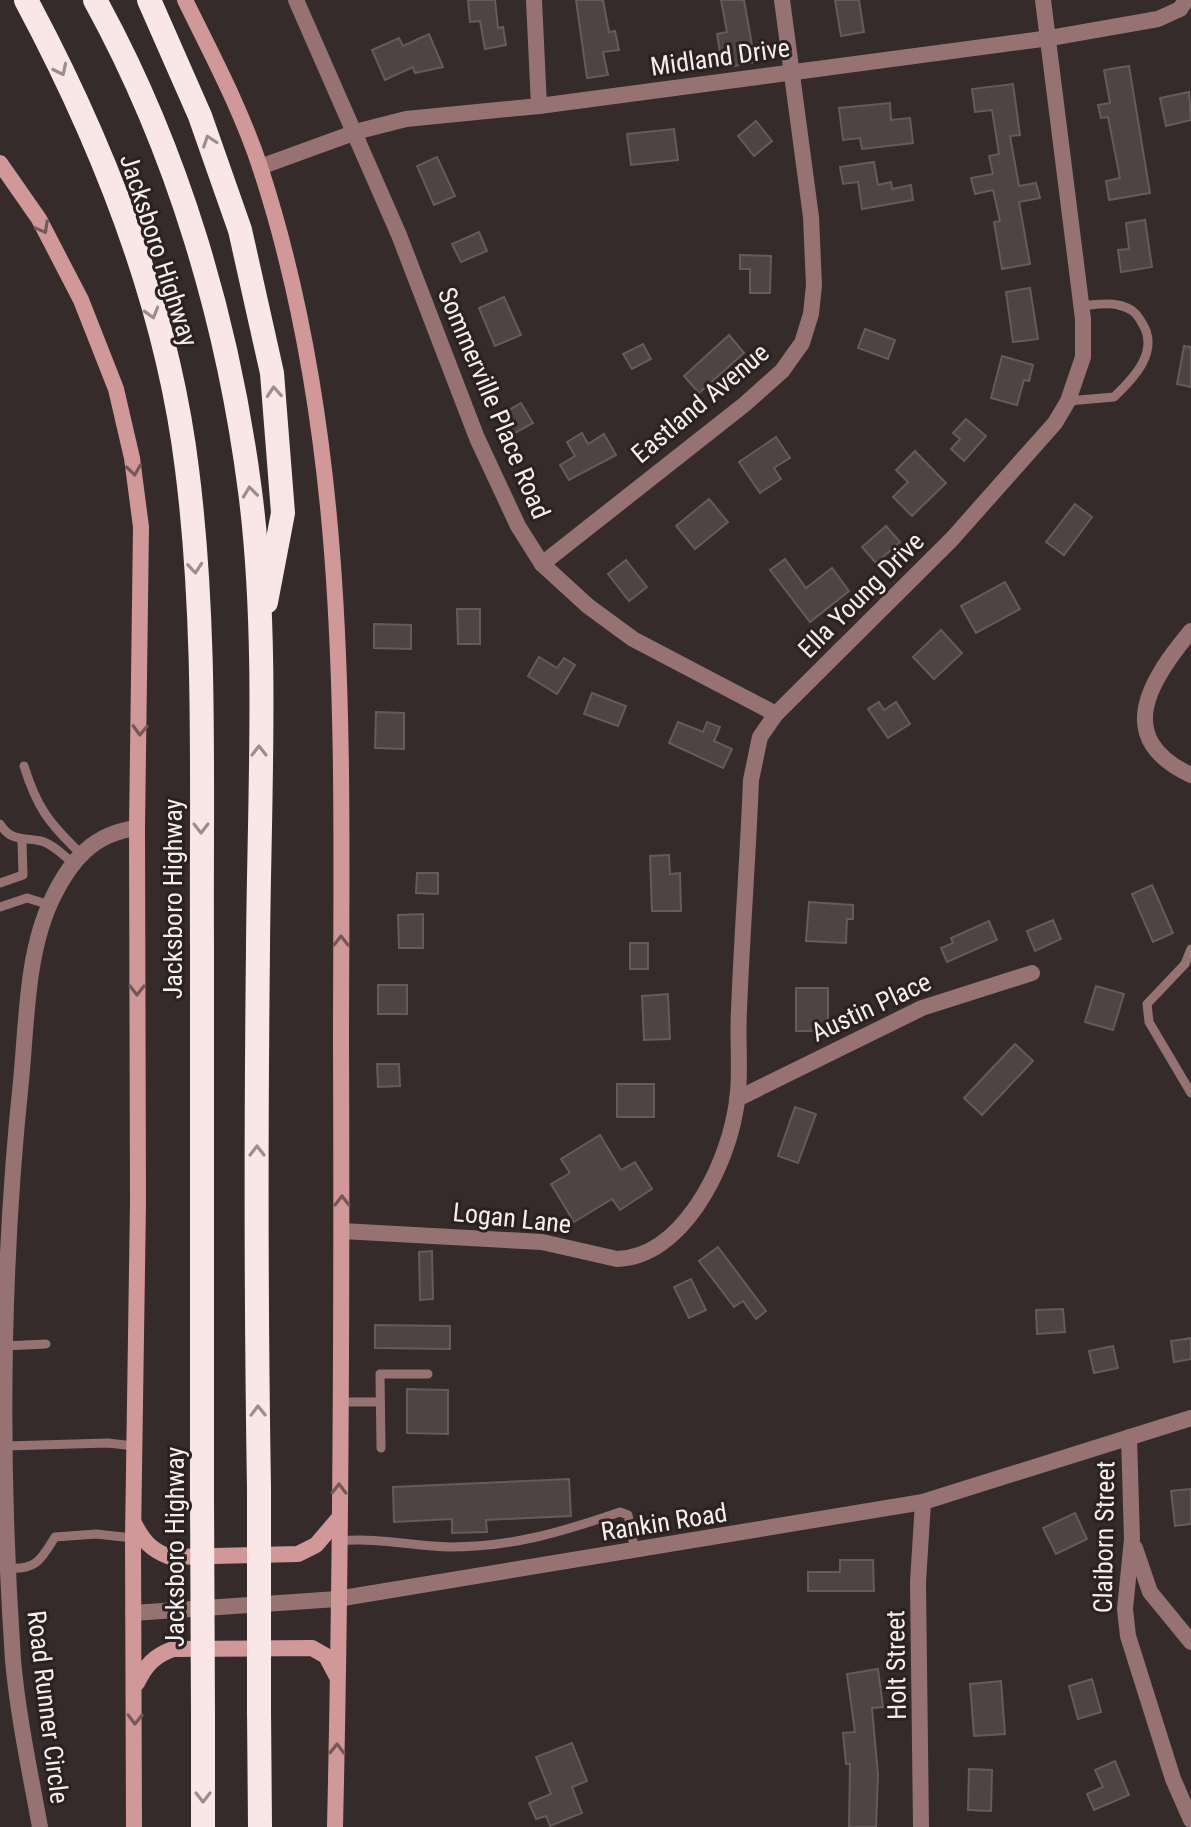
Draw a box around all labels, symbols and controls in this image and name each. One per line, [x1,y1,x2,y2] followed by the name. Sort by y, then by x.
[648,32,792,82] street label: Midland Drive
[51,61,67,76] one-way arrow
[202,135,218,149] one-way arrow
[114,150,204,350] street label: Jacksboro Highway
[34,220,49,234] one-way arrow
[432,283,556,523] street label: Sommerville Place Road
[143,305,160,319] one-way arrow
[625,337,775,469] street label: Eastland Avenue
[266,385,283,398] one-way arrow
[125,464,142,477] one-way arrow
[241,485,258,498] one-way arrow
[792,526,930,664] street label: Ella Young Drive
[187,562,204,575] one-way arrow
[131,724,148,737] one-way arrow
[250,744,268,757] one-way arrow
[158,799,188,999] street label: Jacksboro Highway
[192,822,210,835] one-way arrow
[332,934,350,947] one-way arrow
[806,966,936,1048] street label: Austin Place
[128,984,146,997] one-way arrow
[248,1144,266,1157] one-way arrow
[333,1194,351,1207] one-way arrow
[451,1197,573,1239] street label: Logan Lane
[249,1404,267,1417] one-way arrow
[160,1447,190,1647] street label: Jacksboro Highway
[1088,1461,1120,1613] street label: Claiborn Street
[330,1482,348,1495] one-way arrow
[599,1497,729,1547] street label: Rankin Road
[21,1609,75,1805] street label: Road Runner Circle
[880,1610,912,1720] street label: Holt Street
[126,1713,144,1726] one-way arrow
[328,1742,345,1755] one-way arrow
[194,1791,212,1804] one-way arrow

